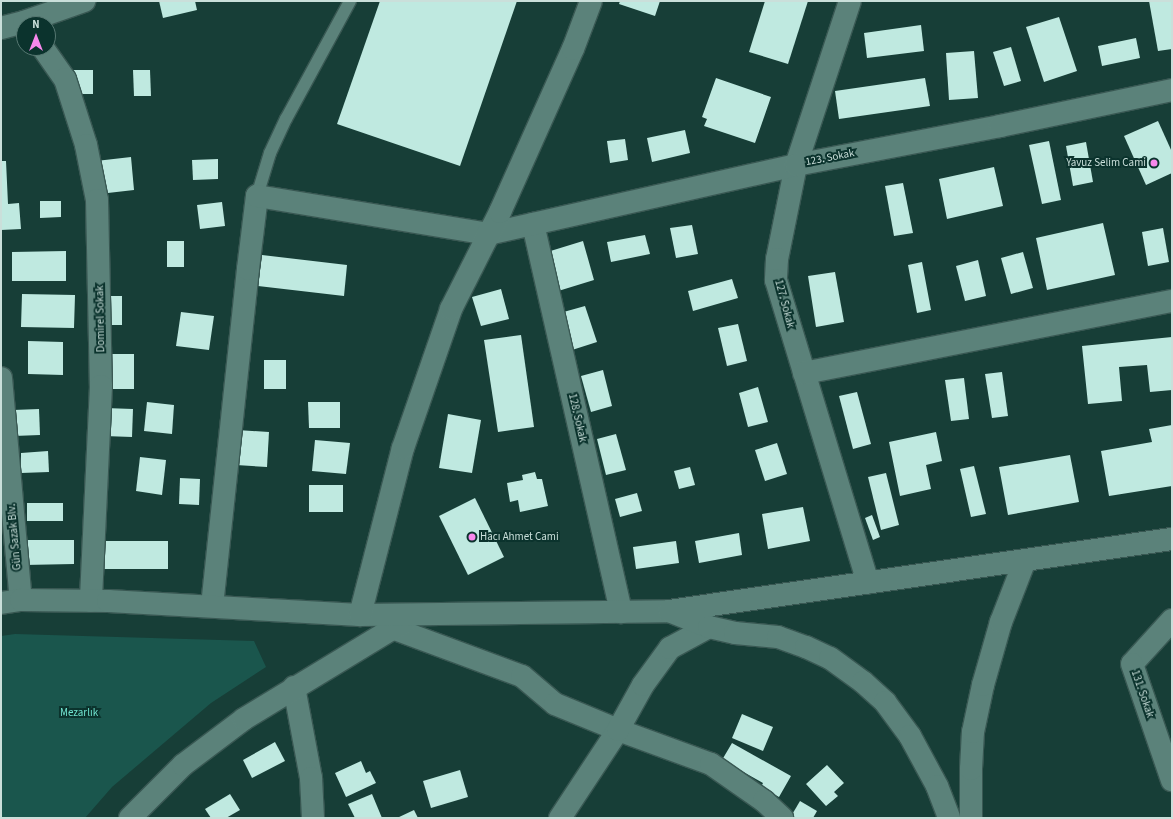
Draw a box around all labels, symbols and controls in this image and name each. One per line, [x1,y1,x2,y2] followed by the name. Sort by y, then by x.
[16,16,56,56] north arrow
[32,17,40,32] text: N
[804,147,856,169] street label: 123. Sokak
[1066,156,1146,170] place label: Yavuz Selim Cami
[1149,158,1159,168] marker: Yavuz Selim Cami
[771,278,797,330] street label: 127. Sokak
[94,285,108,353] street label: Domirel Sokak
[565,392,589,444] street label: 128. Sokak
[6,503,24,571] street label: Gün Sazak Blv.
[480,530,559,544] place label: Hacı Ahmet Cami
[467,532,477,542] marker: Hacı Ahmet Cami
[1128,668,1156,720] street label: 131. Sokak
[60,706,98,720] park label: Mezarlık

